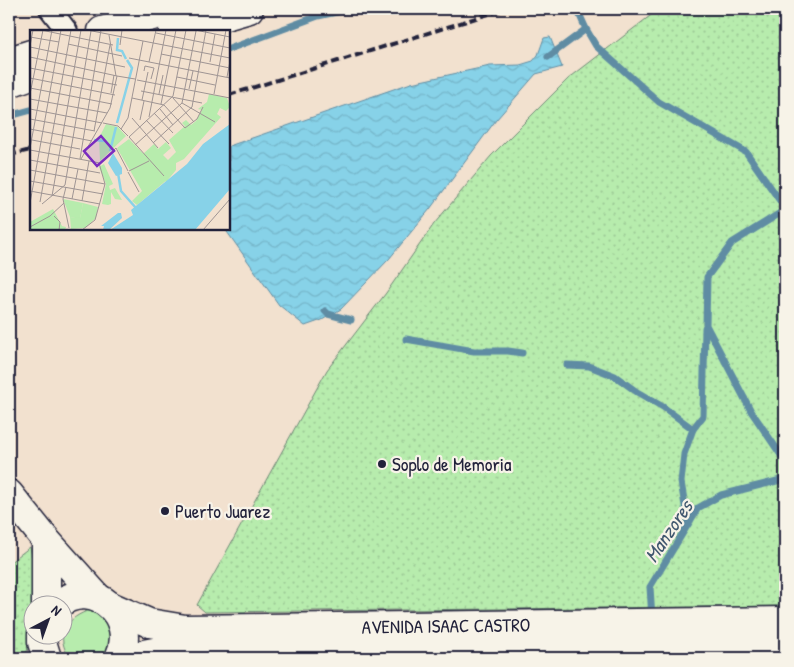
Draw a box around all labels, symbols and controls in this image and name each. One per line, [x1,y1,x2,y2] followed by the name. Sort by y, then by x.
[30,30,230,230] inset map
[392,451,512,477] place label: Soplo de Memoria
[376,458,388,470] marker: Soplo de Memoria
[638,493,700,567] water label: Manzores
[175,498,270,524] place label: Puerto Juarez
[159,505,171,517] marker: Puerto Juarez
[22,594,72,644] north arrow
[48,600,66,620] text: N
[361,611,530,640] street label: AVENIDA ISAAC CASTRO

